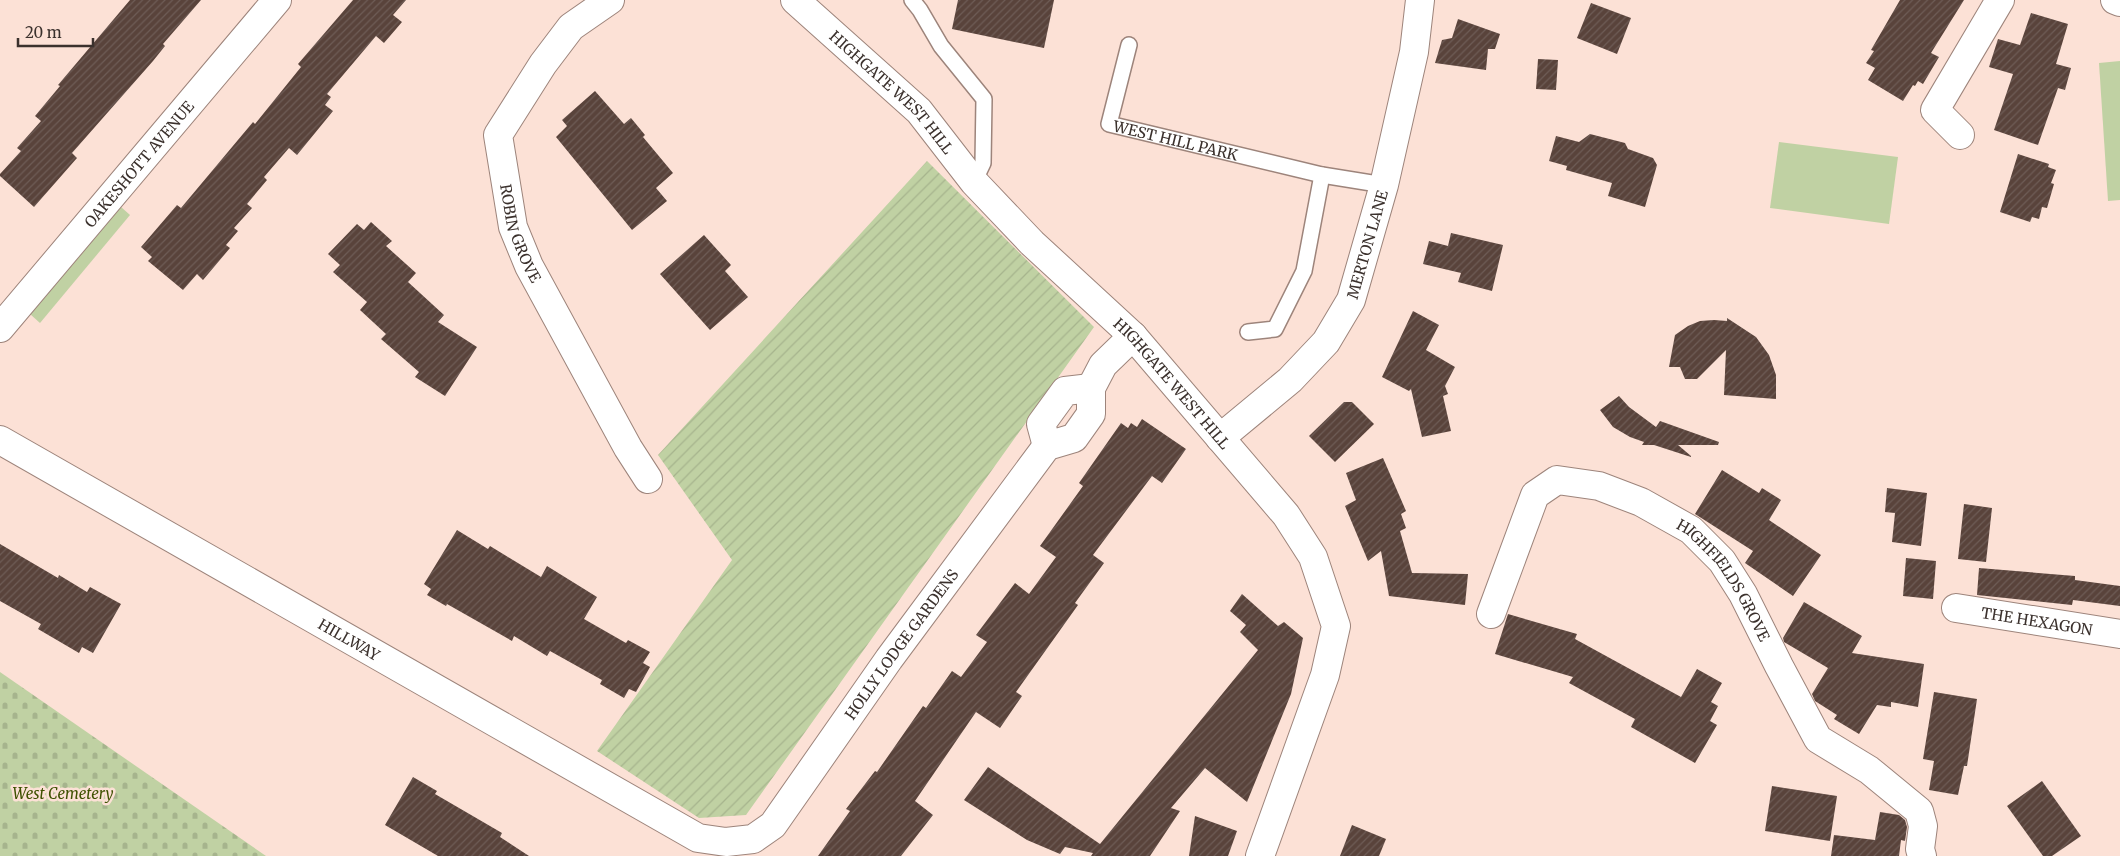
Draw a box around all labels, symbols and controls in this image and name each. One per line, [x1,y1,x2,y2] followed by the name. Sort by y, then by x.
[18,15,92,47] scale bar
[25,23,62,42] text: 20 m
[826,26,958,158] street label: HIGHGATE WEST HILL
[80,96,198,231] street label: OAKESHOTT AVENUE
[1110,116,1240,164] street label: WEST HILL PARK
[497,182,546,286] street label: ROBIN GROVE
[1342,187,1392,301] street label: MERTON LANE
[1110,314,1235,453] street label: HIGHGATE WEST HILL
[1674,515,1775,645] street label: HIGHFIELDS GROVE
[840,565,962,723] street label: HOLLY LODGE GARDENS
[1980,603,2094,639] street label: THE HEXAGON
[315,614,384,664] street label: HILLWAY
[12,784,114,803] park label: West Cemetery

